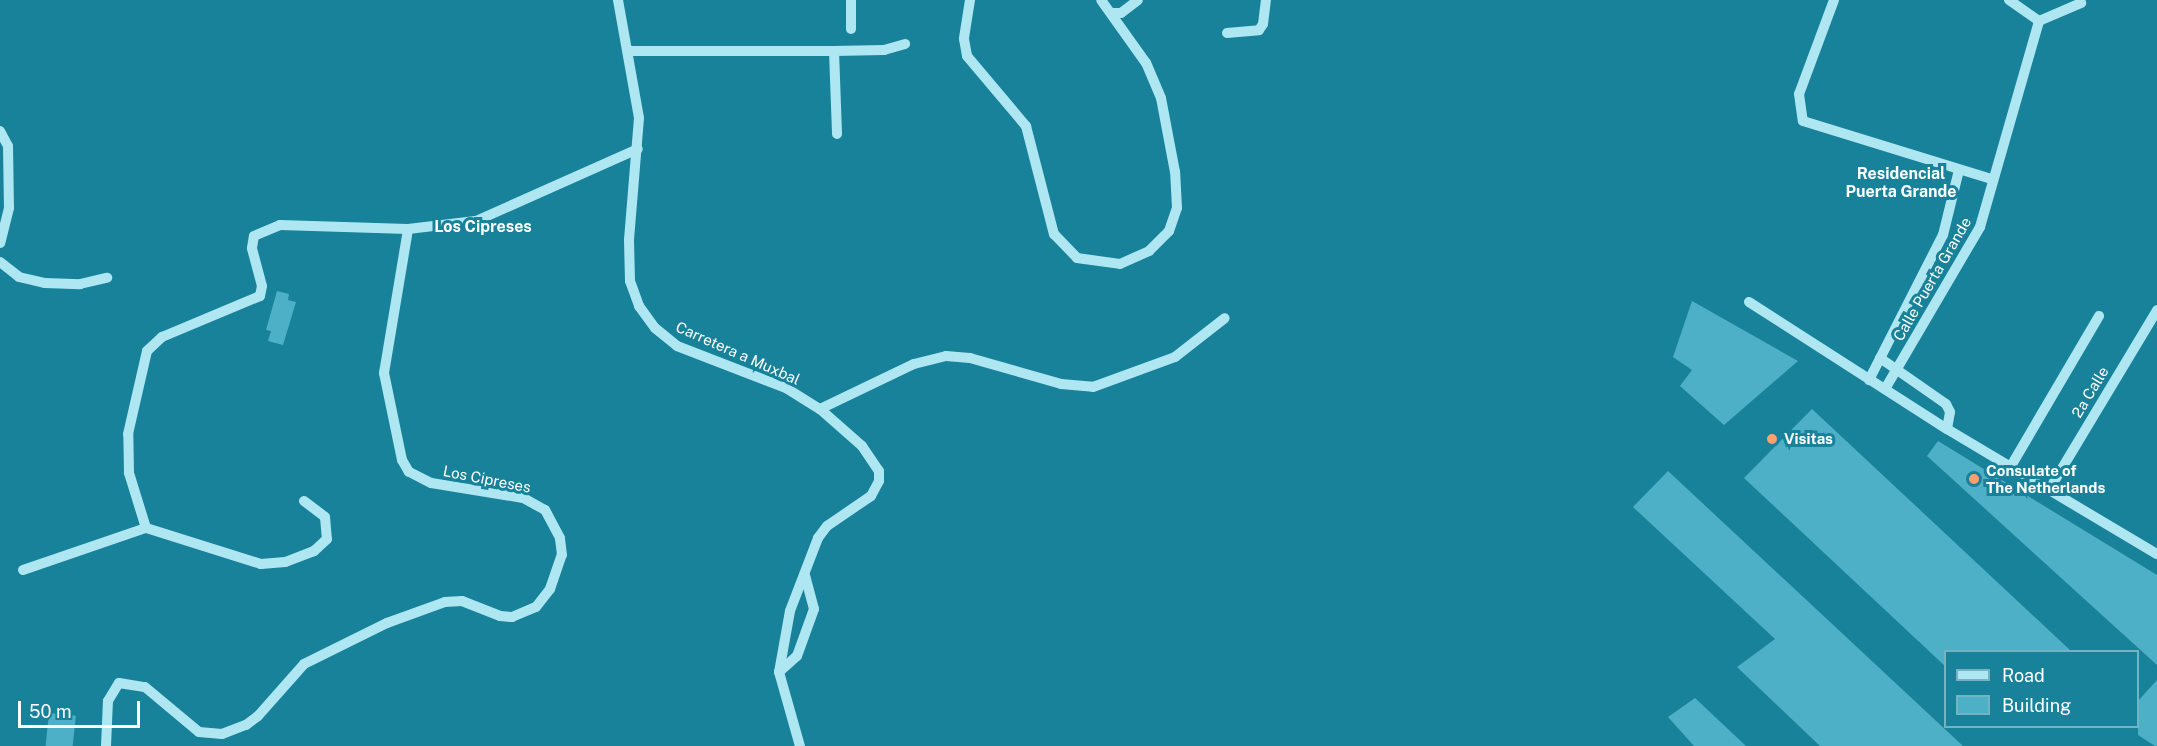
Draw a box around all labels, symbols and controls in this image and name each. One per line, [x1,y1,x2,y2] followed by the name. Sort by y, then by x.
[1845,164,1957,202] district label: Residencial Puerta Grande
[1889,214,1975,344] street label: Calle Puerta Grande
[434,217,532,237] district label: Los Cipreses
[673,318,803,388] street label: Carretera a Muxbal
[2068,363,2112,421] street label: 2a Calle
[1784,430,1833,448] place label: Visitas
[1765,432,1779,446] marker: Visitas
[1986,461,2105,496] place label: Consulate of The Netherlands
[442,462,532,496] street label: Los Cipreses
[1967,472,1981,486] marker: Consulate of The Netherlands
[1944,650,2139,728] legend
[2002,665,2045,686] text: Road
[21,689,142,727] scale bar
[2002,695,2071,716] text: Building
[29,701,72,722] text: 50 m

